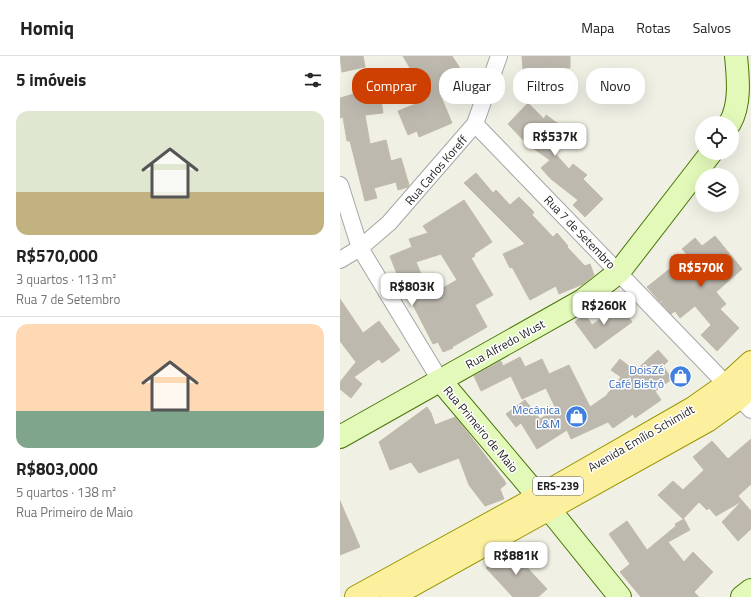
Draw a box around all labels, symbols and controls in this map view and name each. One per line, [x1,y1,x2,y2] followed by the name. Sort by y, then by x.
[20,13,74,42] text: Homiq
[581,17,614,38] text: Mapa
[636,17,671,38] text: Rotas
[693,17,731,38] text: Salvos
[16,67,86,93] text: 5 imóveis
[352,68,431,104] chip: Comprar
[439,68,505,104] chip: Alugar
[513,68,578,104] chip: Filtros
[586,68,645,104] chip: Novo
[302,69,324,91] icon: filters
[695,116,739,212] map controls
[695,116,739,160] button: locate
[522,123,588,157] pin: R$537K
[533,126,577,146] text: R$537K
[400,131,472,209] street label: Rua Carlos Koreff
[134,137,206,209] icon: home
[695,168,739,212] button: layers
[540,191,620,273] street label: Rua 7 de Setembro
[16,243,98,269] text: R$570,000
[668,254,734,288] pin: R$570K
[679,257,723,277] text: R$570K
[16,269,116,289] text: 3 quartos · 113 m²
[379,273,445,307] pin: R$803K
[390,276,434,296] text: R$803K
[16,289,120,309] text: Rua 7 de Setembro
[571,292,637,326] pin: R$260K
[582,295,626,315] text: R$260K
[462,314,549,374] street label: Rua Alfredo Wust
[134,350,206,422] icon: home
[609,360,664,393] place label: DoisZé Café Bistrô
[667,363,693,389] shop icon: DoisZé Café Bistrô
[439,381,523,477] street label: Rua Primeiro de Maio
[584,399,699,476] street label: Avenida Emílio Schimidt
[512,400,560,433] place label: Mecânica L&M
[563,403,589,429] shop icon: Mecânica L&M
[16,456,98,482] text: R$803,000
[533,477,583,495] road number: ERS-239
[16,482,116,502] text: 5 quartos · 138 m²
[16,502,133,522] text: Rua Primeiro de Maio
[483,542,549,576] pin: R$881K
[494,545,538,565] text: R$881K

